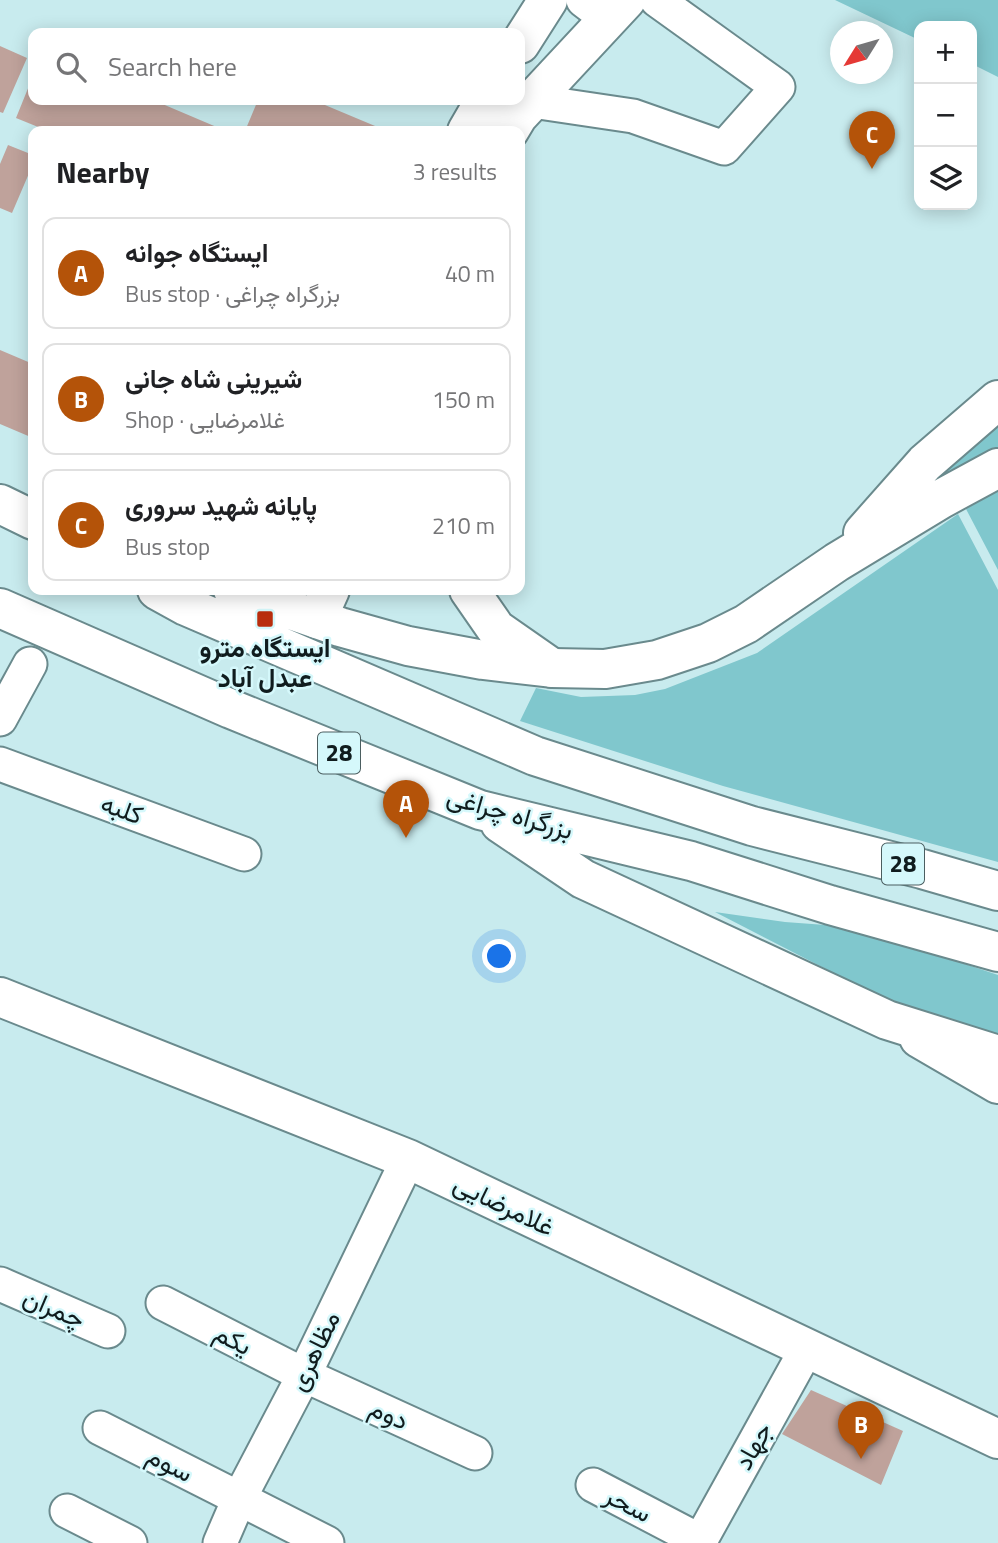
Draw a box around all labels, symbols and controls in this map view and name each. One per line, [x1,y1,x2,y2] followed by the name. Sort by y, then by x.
[830,21,893,84] north arrow
[914,21,977,210] map controls
[914,21,977,84] button: +
[28,28,525,105] search box
[108,47,237,86] text: Search here
[52,48,90,86] icon: search
[914,84,977,147] button: −
[849,111,895,169] pin: C
[914,147,977,210] button: layers
[56,149,149,195] text: Nearby
[413,154,497,189] text: 3 results
[125,233,268,272] text: ایستگاه جوانه
[74,256,88,291] text: A
[445,256,495,291] text: 40 m
[125,276,340,311] text: Bus stop · بزرگراه چراغی
[125,359,302,398] text: شیرینی شاه جانی
[74,382,88,417] text: B
[432,382,495,417] text: 150 m
[125,402,285,437] text: Shop · غلامرضایی
[125,486,317,525] text: پایانه شهید سروری
[75,508,87,543] text: C
[432,508,495,543] text: 210 m
[125,529,210,564] text: Bus stop
[255,609,275,629] marker: ایستگاه مترو عبدل آباد
[199,628,331,697] place label: ایستگاه مترو عبدل آباد
[318,732,360,774] road number: 28
[442,776,578,849] street label: بزرگراه چراغی
[383,780,429,838] pin: A
[96,783,149,834] street label: کلبه
[882,844,924,884] road number: 28
[482,939,516,973] your location
[447,1163,561,1246] street label: غلامرضایی
[17,1277,91,1338] street label: چمران
[277,1304,350,1397] street label: مظاهری
[208,1313,259,1365] street label: یکم
[363,1388,415,1439] street label: دوم
[838,1401,884,1459] pin: B
[723,1415,782,1477] street label: جهاد
[140,1435,200,1492] street label: سوم
[597,1475,659,1532] street label: سحر

